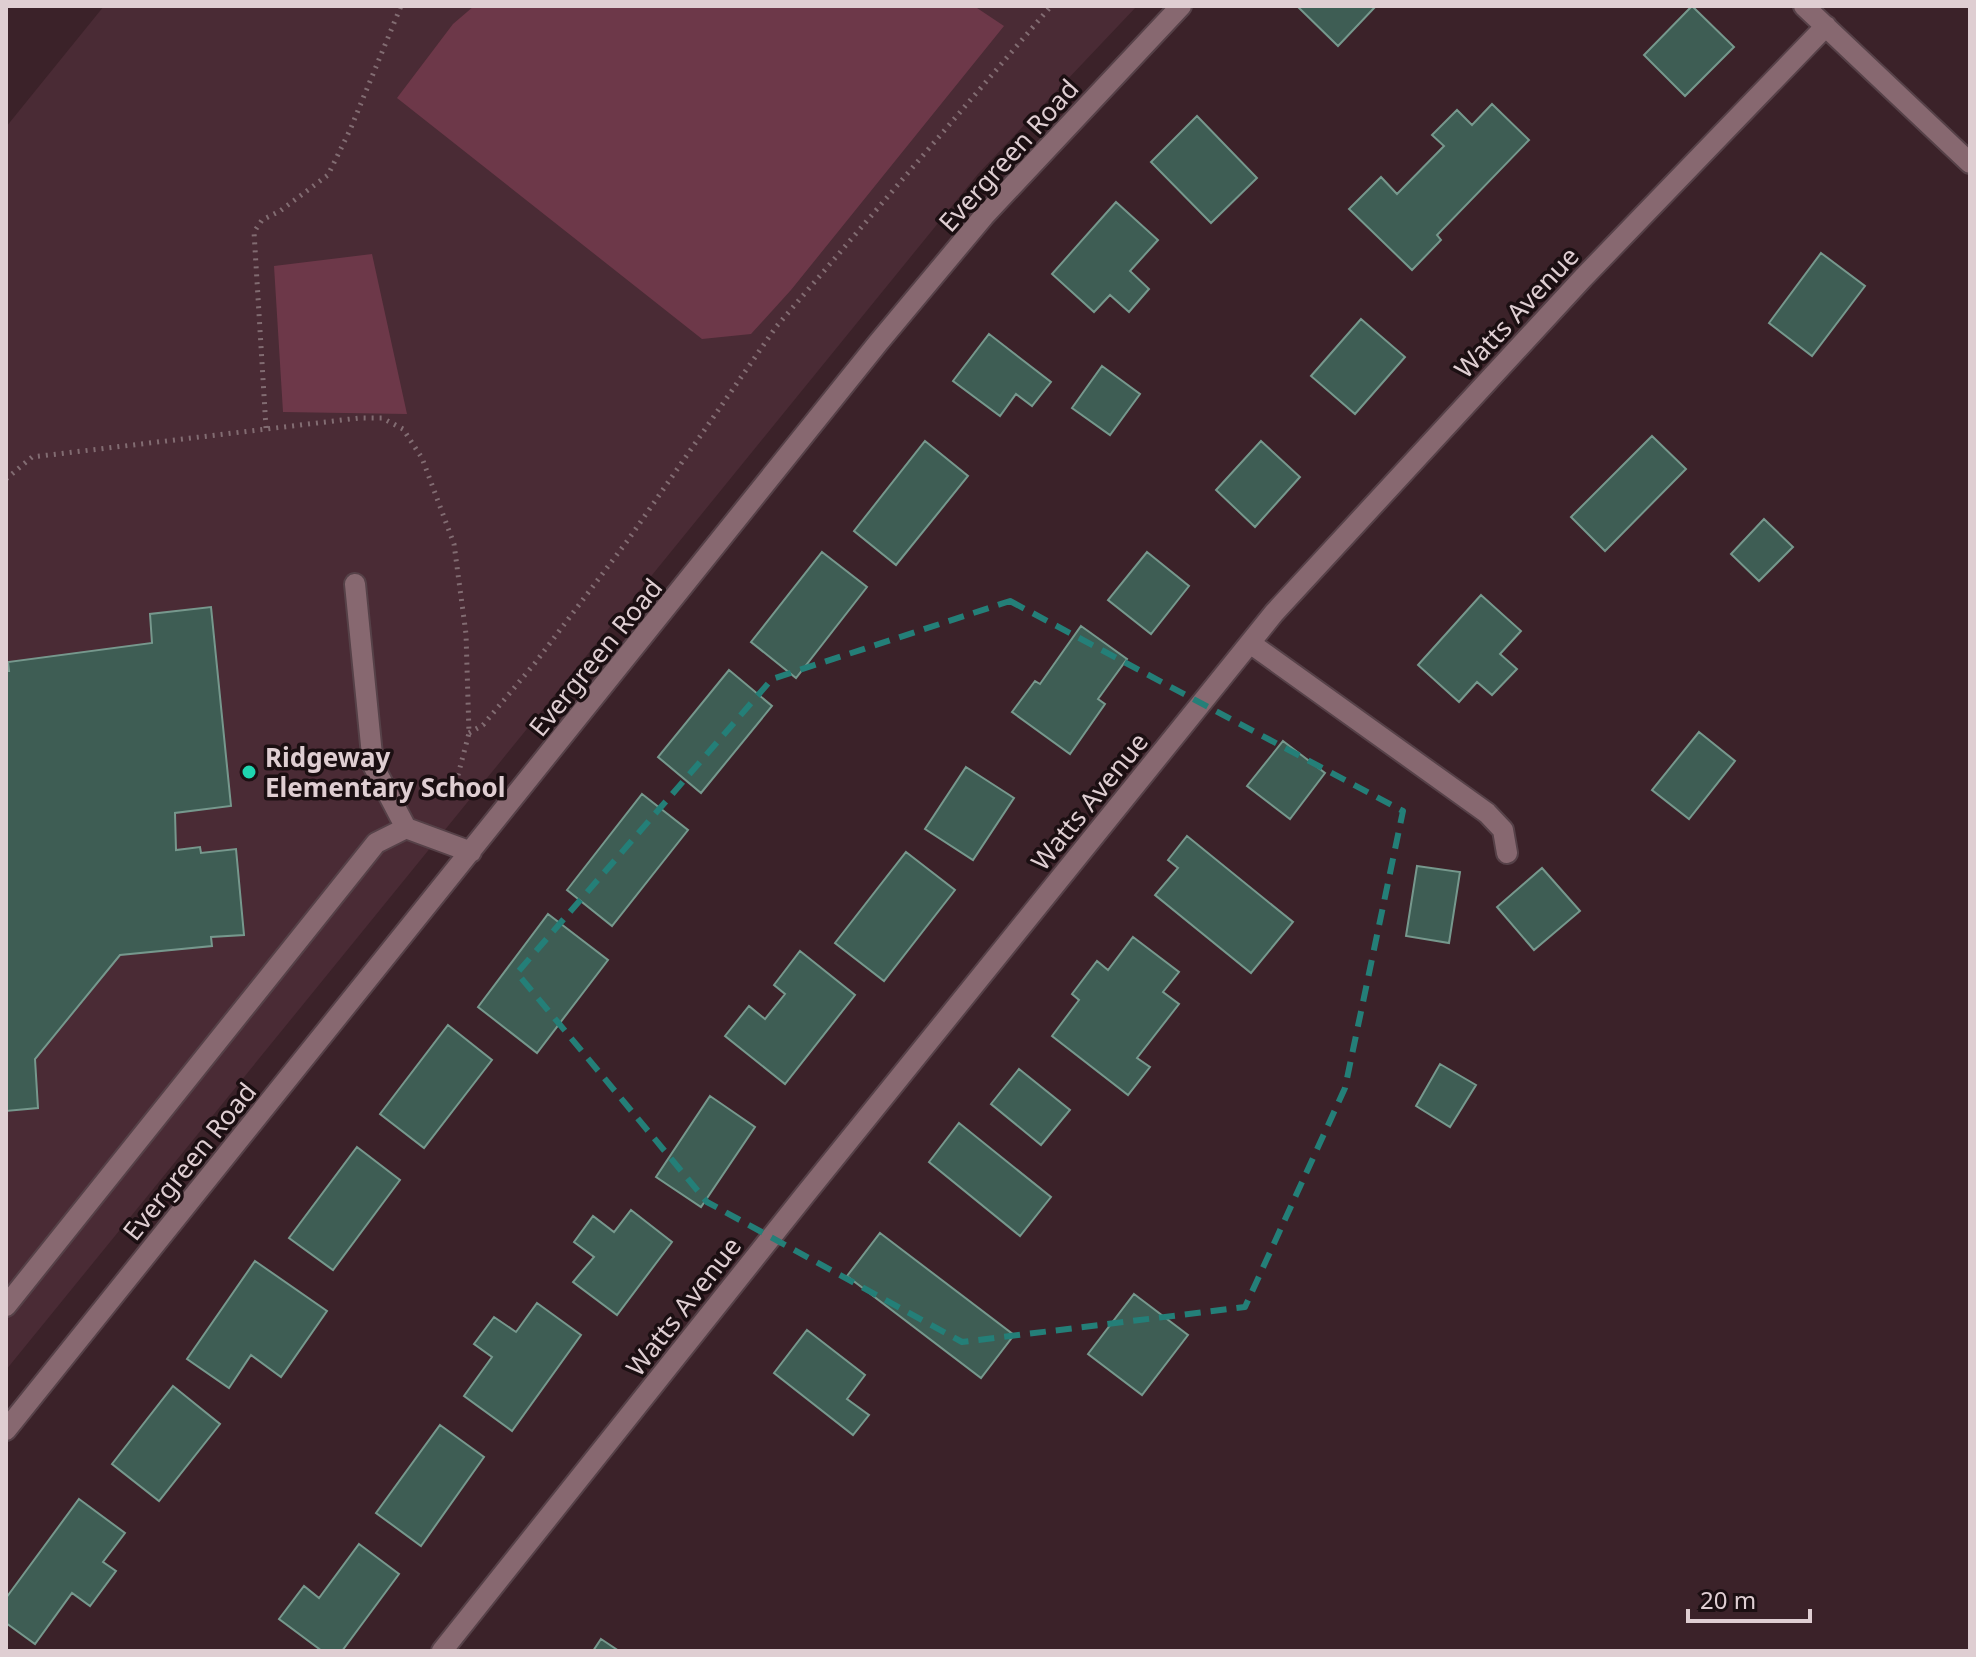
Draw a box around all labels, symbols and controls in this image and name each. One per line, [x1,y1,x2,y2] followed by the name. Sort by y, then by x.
[930,71,1086,239] street label: Evergreen Road
[1446,238,1586,386] street label: Watts Avenue
[520,570,670,744] street label: Evergreen Road
[1022,725,1156,877] street label: Watts Avenue
[265,739,506,805] place label: Ridgeway Elementary School
[240,763,258,781] marker: Ridgeway Elementary School
[114,1074,264,1248] street label: Evergreen Road
[617,1229,749,1383] street label: Watts Avenue
[1688,1573,1810,1623] scale bar
[1700,1583,1756,1616] text: 20 m

